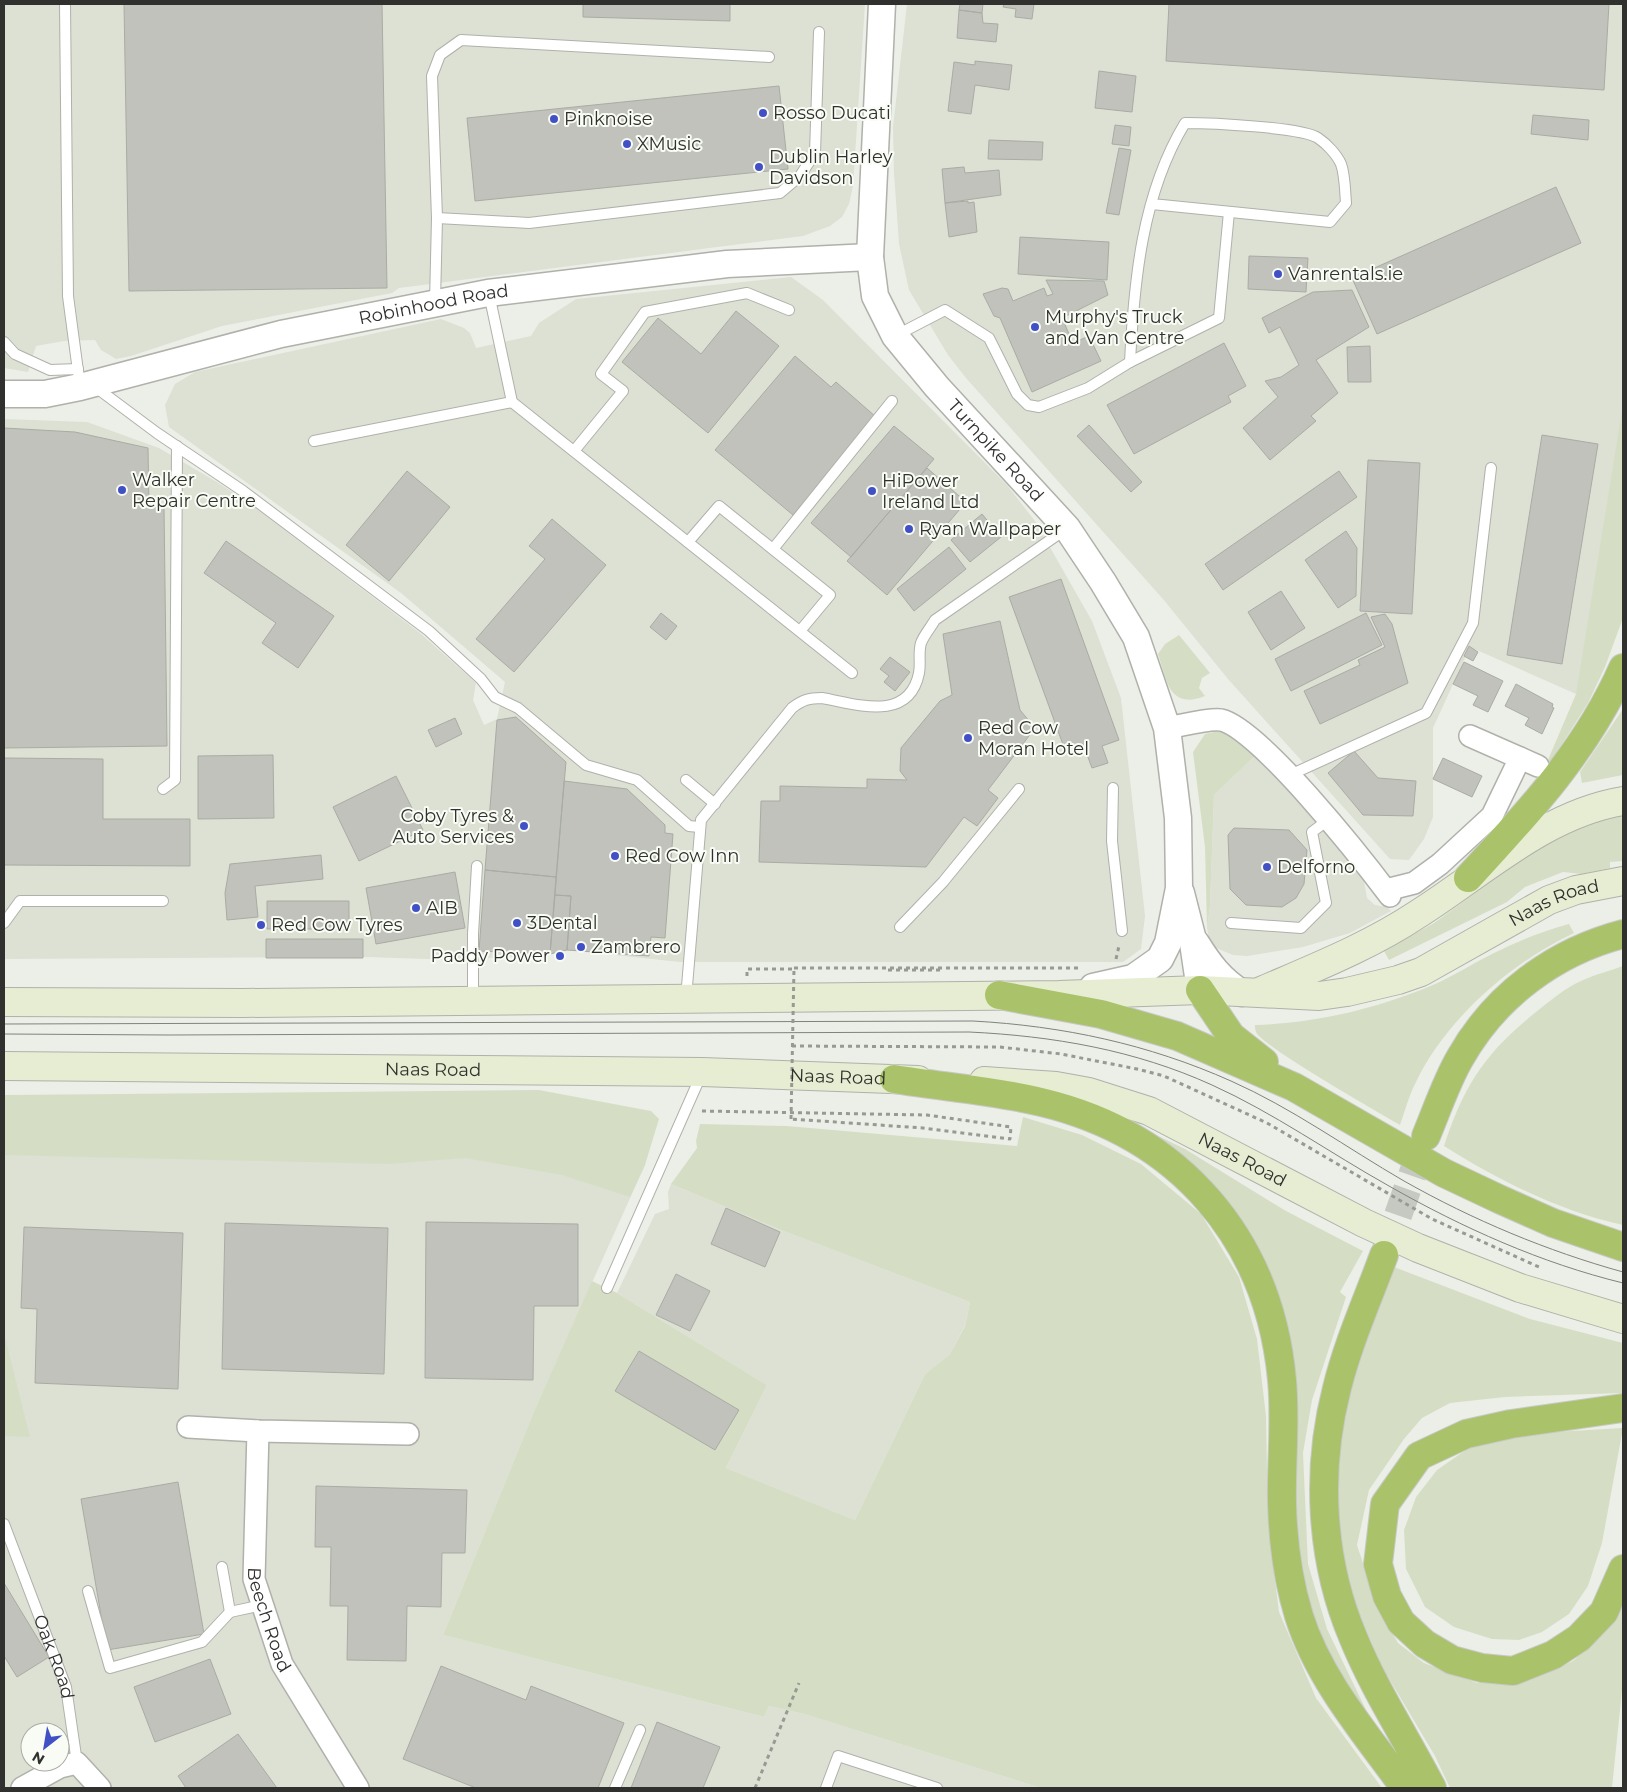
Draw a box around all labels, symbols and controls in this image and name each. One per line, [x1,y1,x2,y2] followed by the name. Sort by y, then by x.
[773,102,891,124] place label: Rosso Ducati
[757,107,769,119] marker: Rosso Ducati
[564,108,653,130] place label: Pinknoise
[548,113,560,125] marker: Pinknoise
[637,133,702,155] place label: XMusic
[621,138,633,150] marker: XMusic
[769,146,893,189] place label: Dublin Harley Davidson
[753,161,765,173] marker: Dublin Harley Davidson
[1288,263,1403,285] place label: Vanrentals.ie
[1272,268,1284,280] marker: Vanrentals.ie
[357,280,510,329] street label: Robinhood Road
[1045,306,1184,349] place label: Murphy's Truck and Van Centre
[1029,321,1041,333] marker: Murphy's Truck and Van Centre
[943,395,1048,507] street label: Turnpike Road
[132,469,256,512] place label: Walker Repair Centre
[882,470,980,513] place label: HiPower Ireland Ltd
[116,484,128,496] marker: Walker Repair Centre
[866,485,878,497] marker: HiPower Ireland Ltd
[919,518,1061,540] place label: Ryan Wallpaper
[903,523,915,535] marker: Ryan Wallpaper
[978,717,1089,760] place label: Red Cow Moran Hotel
[962,732,974,744] marker: Red Cow Moran Hotel
[393,805,514,848] place label: Coby Tyres & Auto Services
[518,820,530,832] marker: Coby Tyres & Auto Services
[625,845,739,867] place label: Red Cow Inn
[609,850,621,862] marker: Red Cow Inn
[1277,856,1355,878] place label: Delforno
[1261,861,1273,873] marker: Delforno
[1505,875,1601,931] street label: Naas Road
[426,897,458,919] place label: AIB
[410,902,422,914] marker: AIB
[527,912,597,934] place label: 3Dental
[271,914,403,936] place label: Red Cow Tyres
[511,917,523,929] marker: 3Dental
[255,919,267,931] marker: Red Cow Tyres
[591,936,681,958] place label: Zambrero
[575,941,587,953] marker: Zambrero
[431,945,550,967] place label: Paddy Power
[554,950,566,962] marker: Paddy Power
[385,1058,481,1081] street label: Naas Road
[789,1064,887,1090] street label: Naas Road
[1195,1128,1290,1192] street label: Naas Road
[243,1567,296,1677] street label: Beech Road
[29,1612,79,1700] street label: Oak Road
[20,1722,70,1772] north arrow
[29,1748,48,1769] text: N

